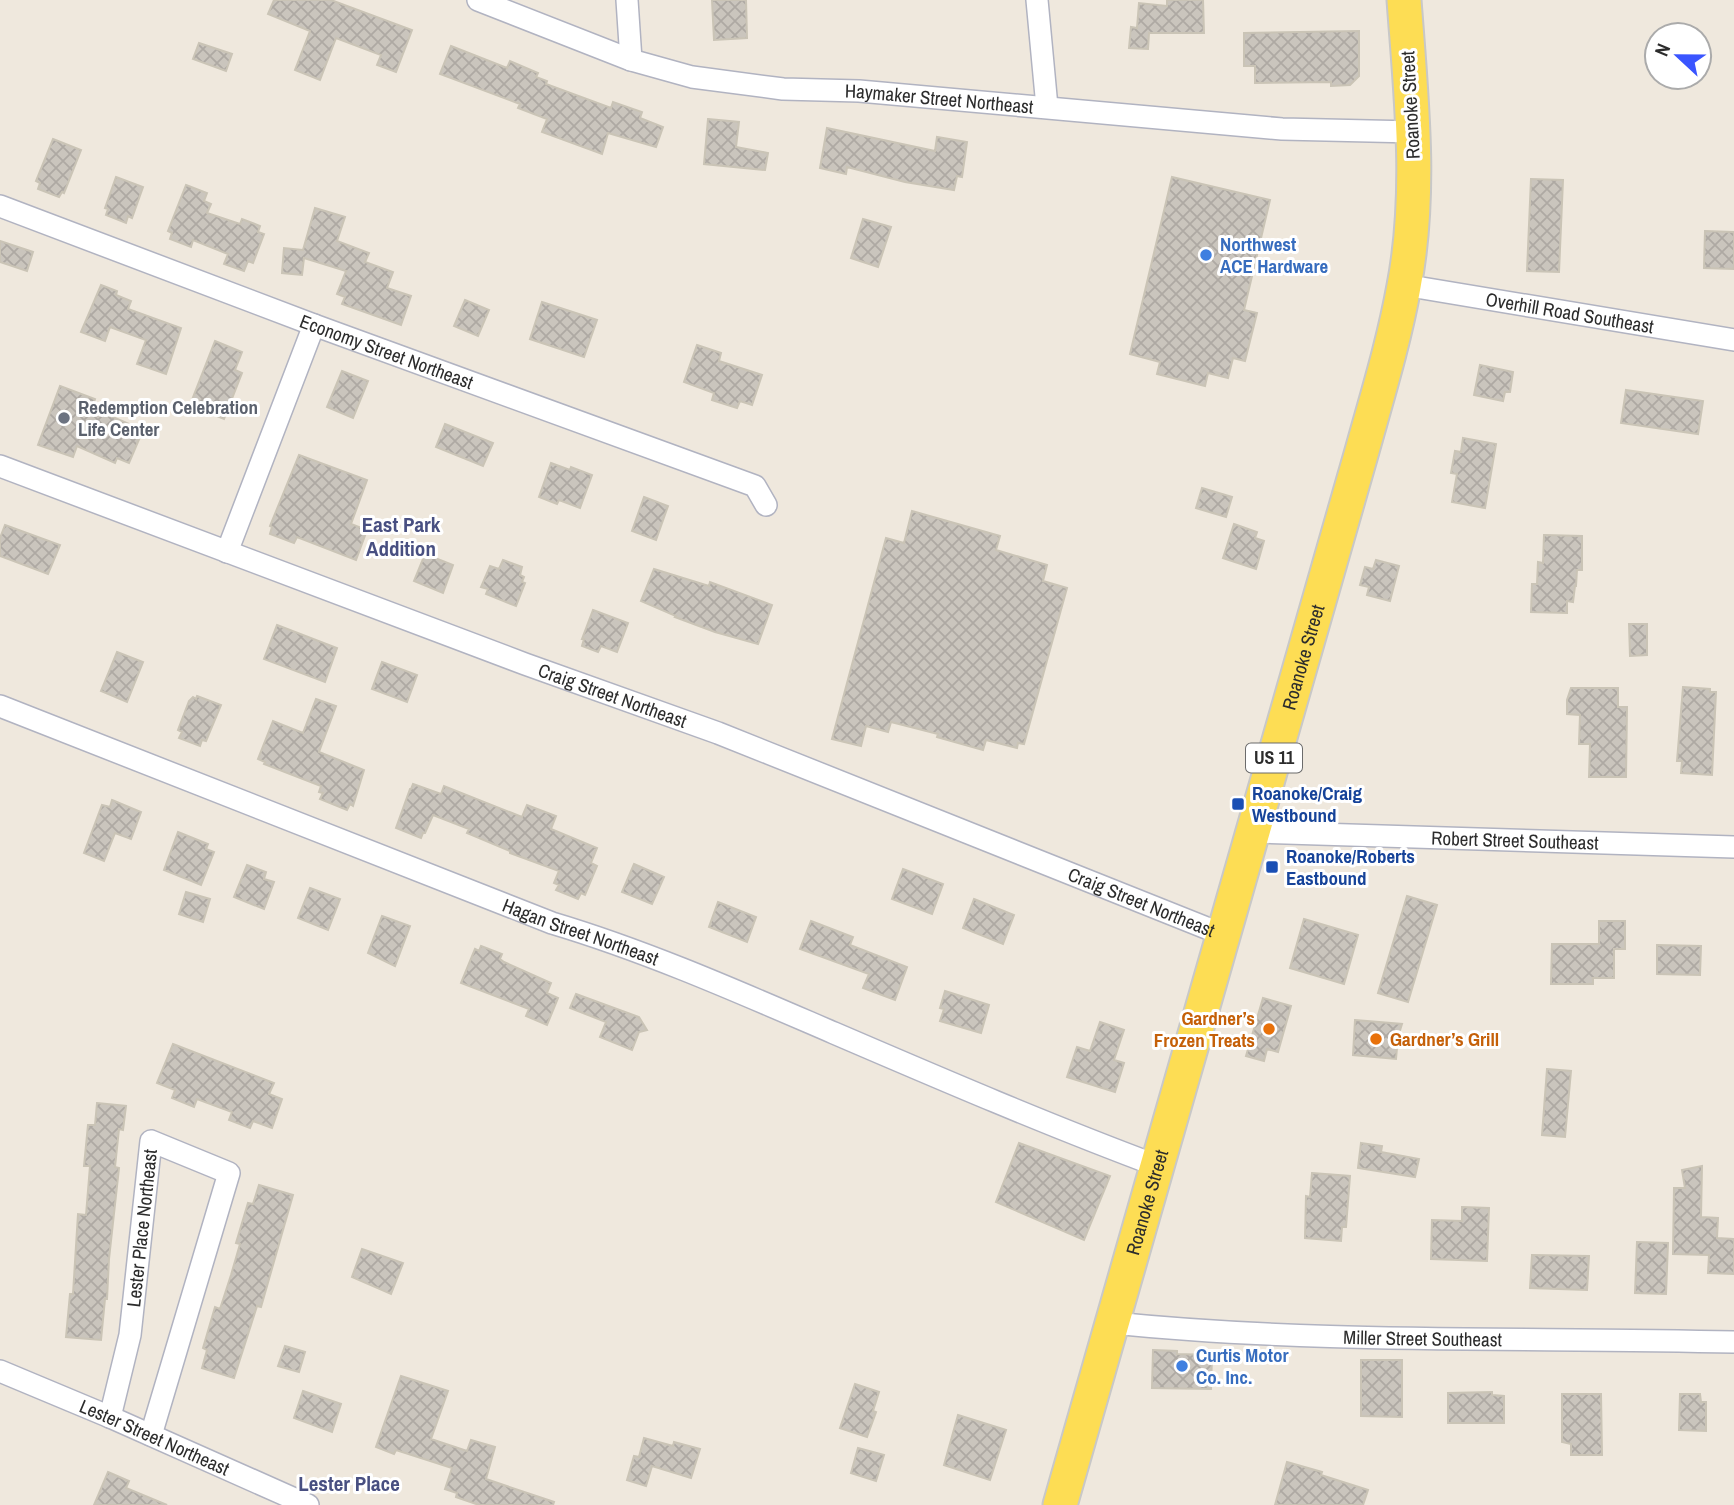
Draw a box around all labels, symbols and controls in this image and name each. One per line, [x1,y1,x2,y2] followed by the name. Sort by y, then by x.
[1643,21,1713,91] north arrow
[1648,40,1676,60] text: N
[1394,50,1426,160] street label: Roanoke Street
[845,78,1035,120] street label: Haymaker Street Northeast
[1220,231,1329,279] place label: Northwest ACE Hardware
[1198,247,1214,263] marker: Northwest ACE Hardware
[1484,286,1656,340] street label: Overhill Road Southeast
[296,308,478,395] street label: Economy Street Northeast
[78,394,258,442] place label: Redemption Celebration Life Center
[56,410,72,426] marker: Redemption Celebration Life Center
[362,510,441,563] district label: East Park Addition
[1276,601,1331,713] street label: Roanoke Street
[535,657,691,734] street label: Craig Street Northeast
[1246,744,1302,772] road number: US 11
[1252,780,1362,828] place label: Roanoke/Craig Westbound
[1230,796,1246,812] marker: Roanoke/Craig Westbound
[1431,825,1600,856] street label: Robert Street Southeast
[1286,843,1415,891] place label: Roanoke/Roberts Eastbound
[1264,859,1280,875] marker: Roanoke/Roberts Eastbound
[1064,861,1219,943] street label: Craig Street Northeast
[499,892,663,972] street label: Hagan Street Northeast
[1154,1005,1255,1053] place label: Gardner’s Frozen Treats
[1261,1021,1277,1037] marker: Gardner’s Frozen Treats
[1390,1026,1499,1052] place label: Gardner’s Grill
[1368,1031,1384,1047] marker: Gardner’s Grill
[1119,1146,1174,1258] street label: Roanoke Street
[120,1147,163,1308] street label: Lester Place Northeast
[1343,1324,1503,1352] street label: Miller Street Southeast
[1196,1342,1289,1390] place label: Curtis Motor Co. Inc.
[1174,1358,1190,1374] marker: Curtis Motor Co. Inc.
[76,1393,234,1482] street label: Lester Street Northeast
[298,1469,400,1498] district label: Lester Place

